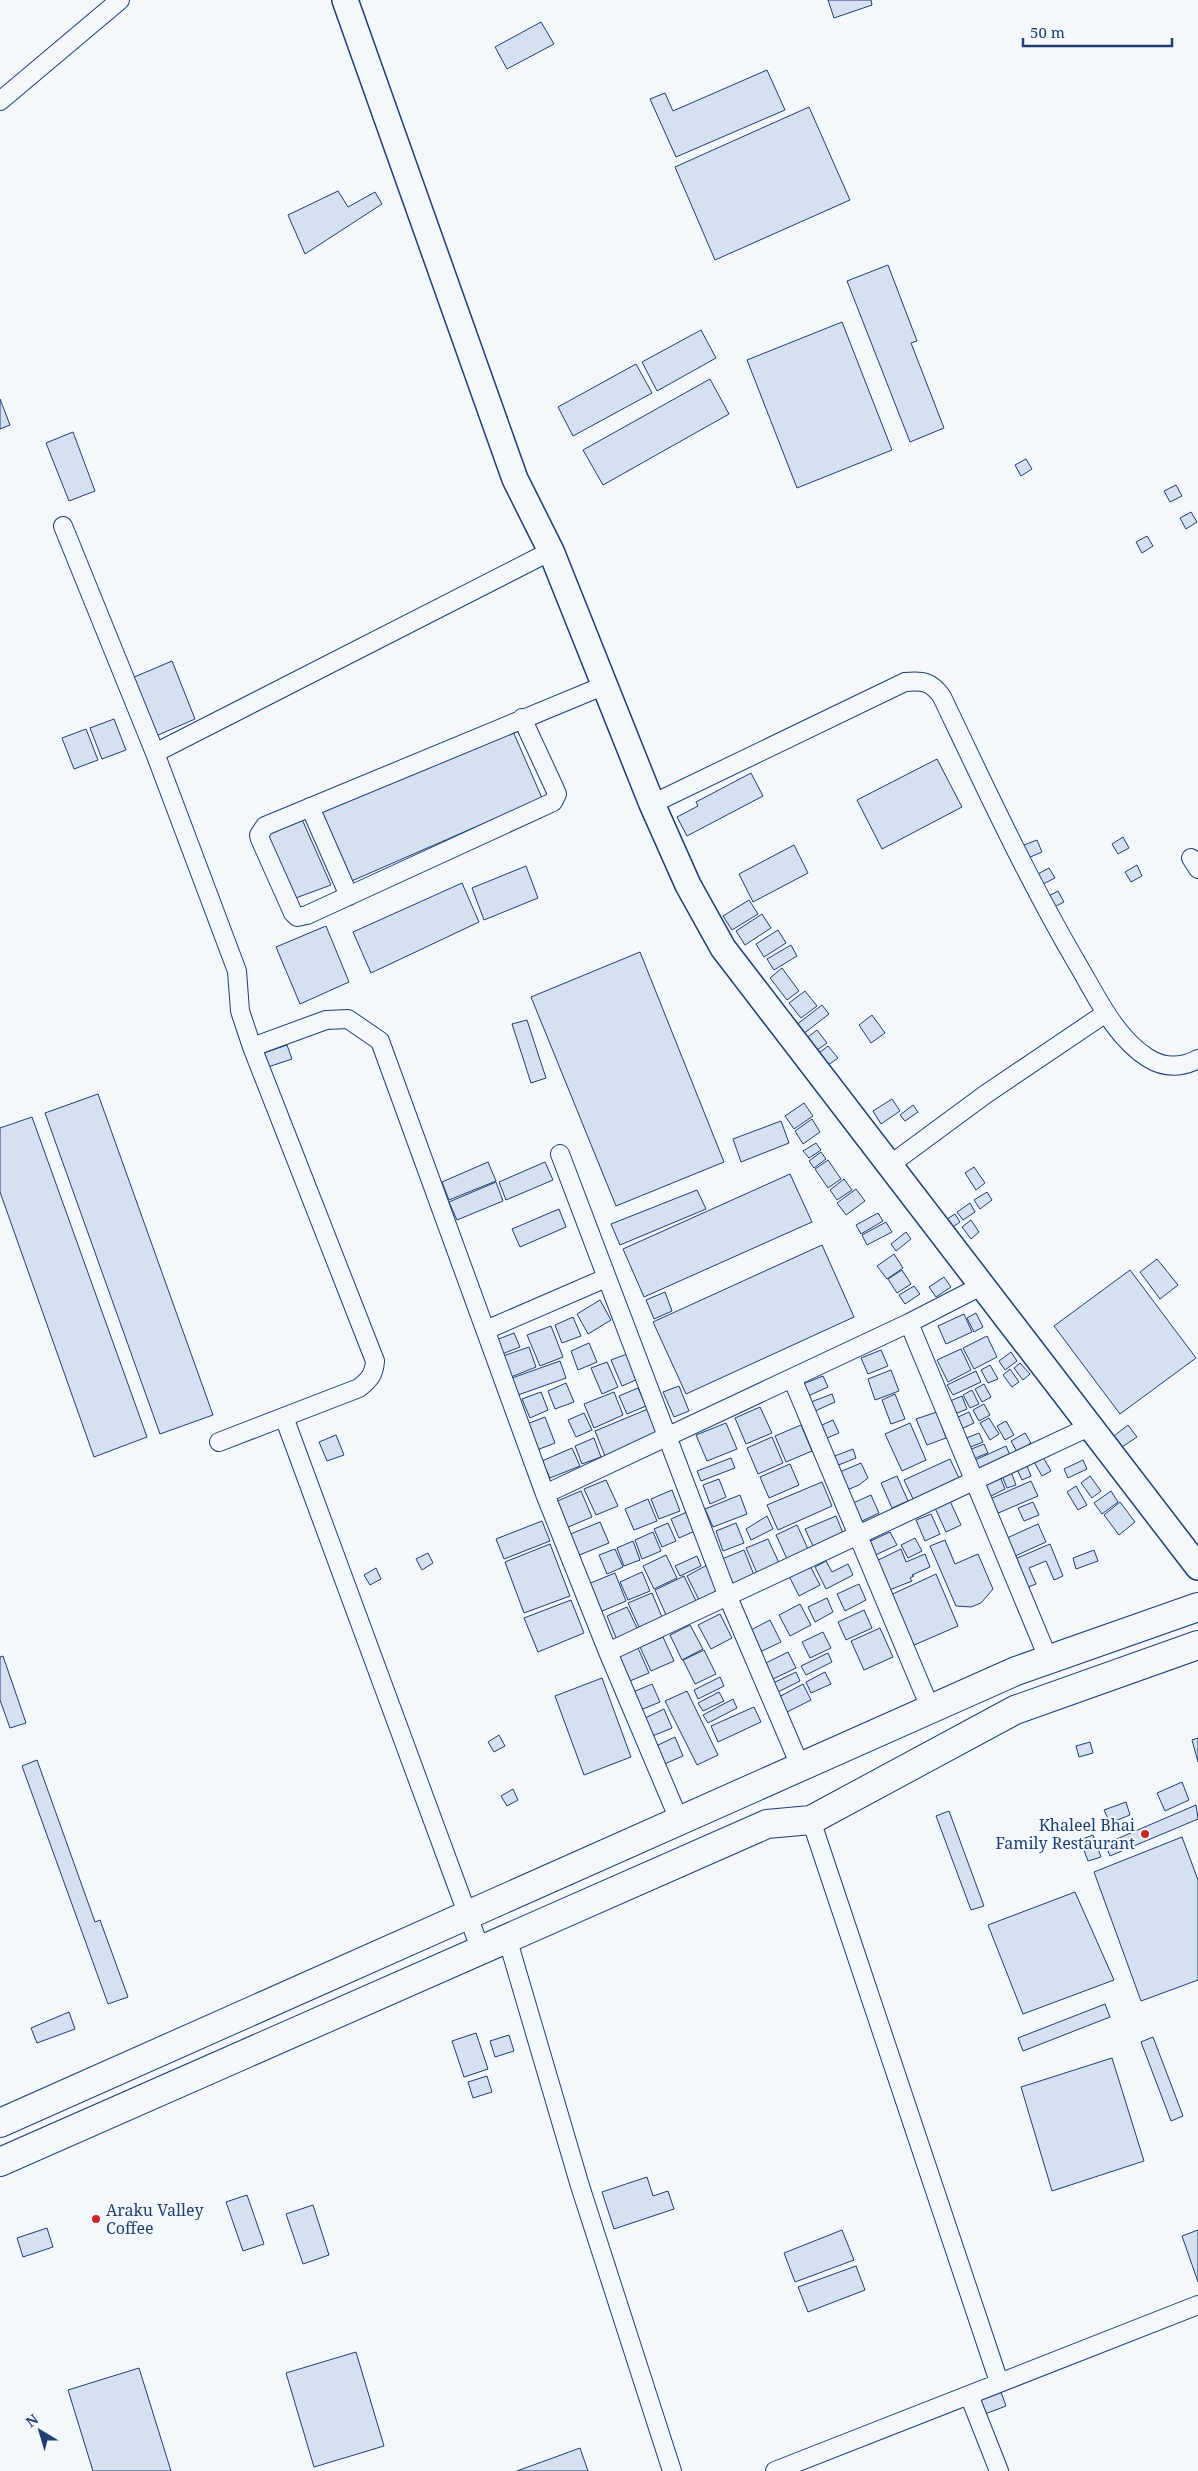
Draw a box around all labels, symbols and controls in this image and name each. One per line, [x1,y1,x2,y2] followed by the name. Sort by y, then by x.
[1023,15,1172,47] scale bar
[1030,22,1065,42] text: 50 m
[996,1814,1135,1854] place label: Khaleel Bhai Family Restaurant
[1139,1828,1151,1840] marker: Khaleel Bhai Family Restaurant
[106,2199,205,2239] place label: Araku Valley Coffee
[90,2213,102,2225] marker: Araku Valley Coffee
[15,2406,65,2456] north arrow
[21,2409,42,2431] text: N

